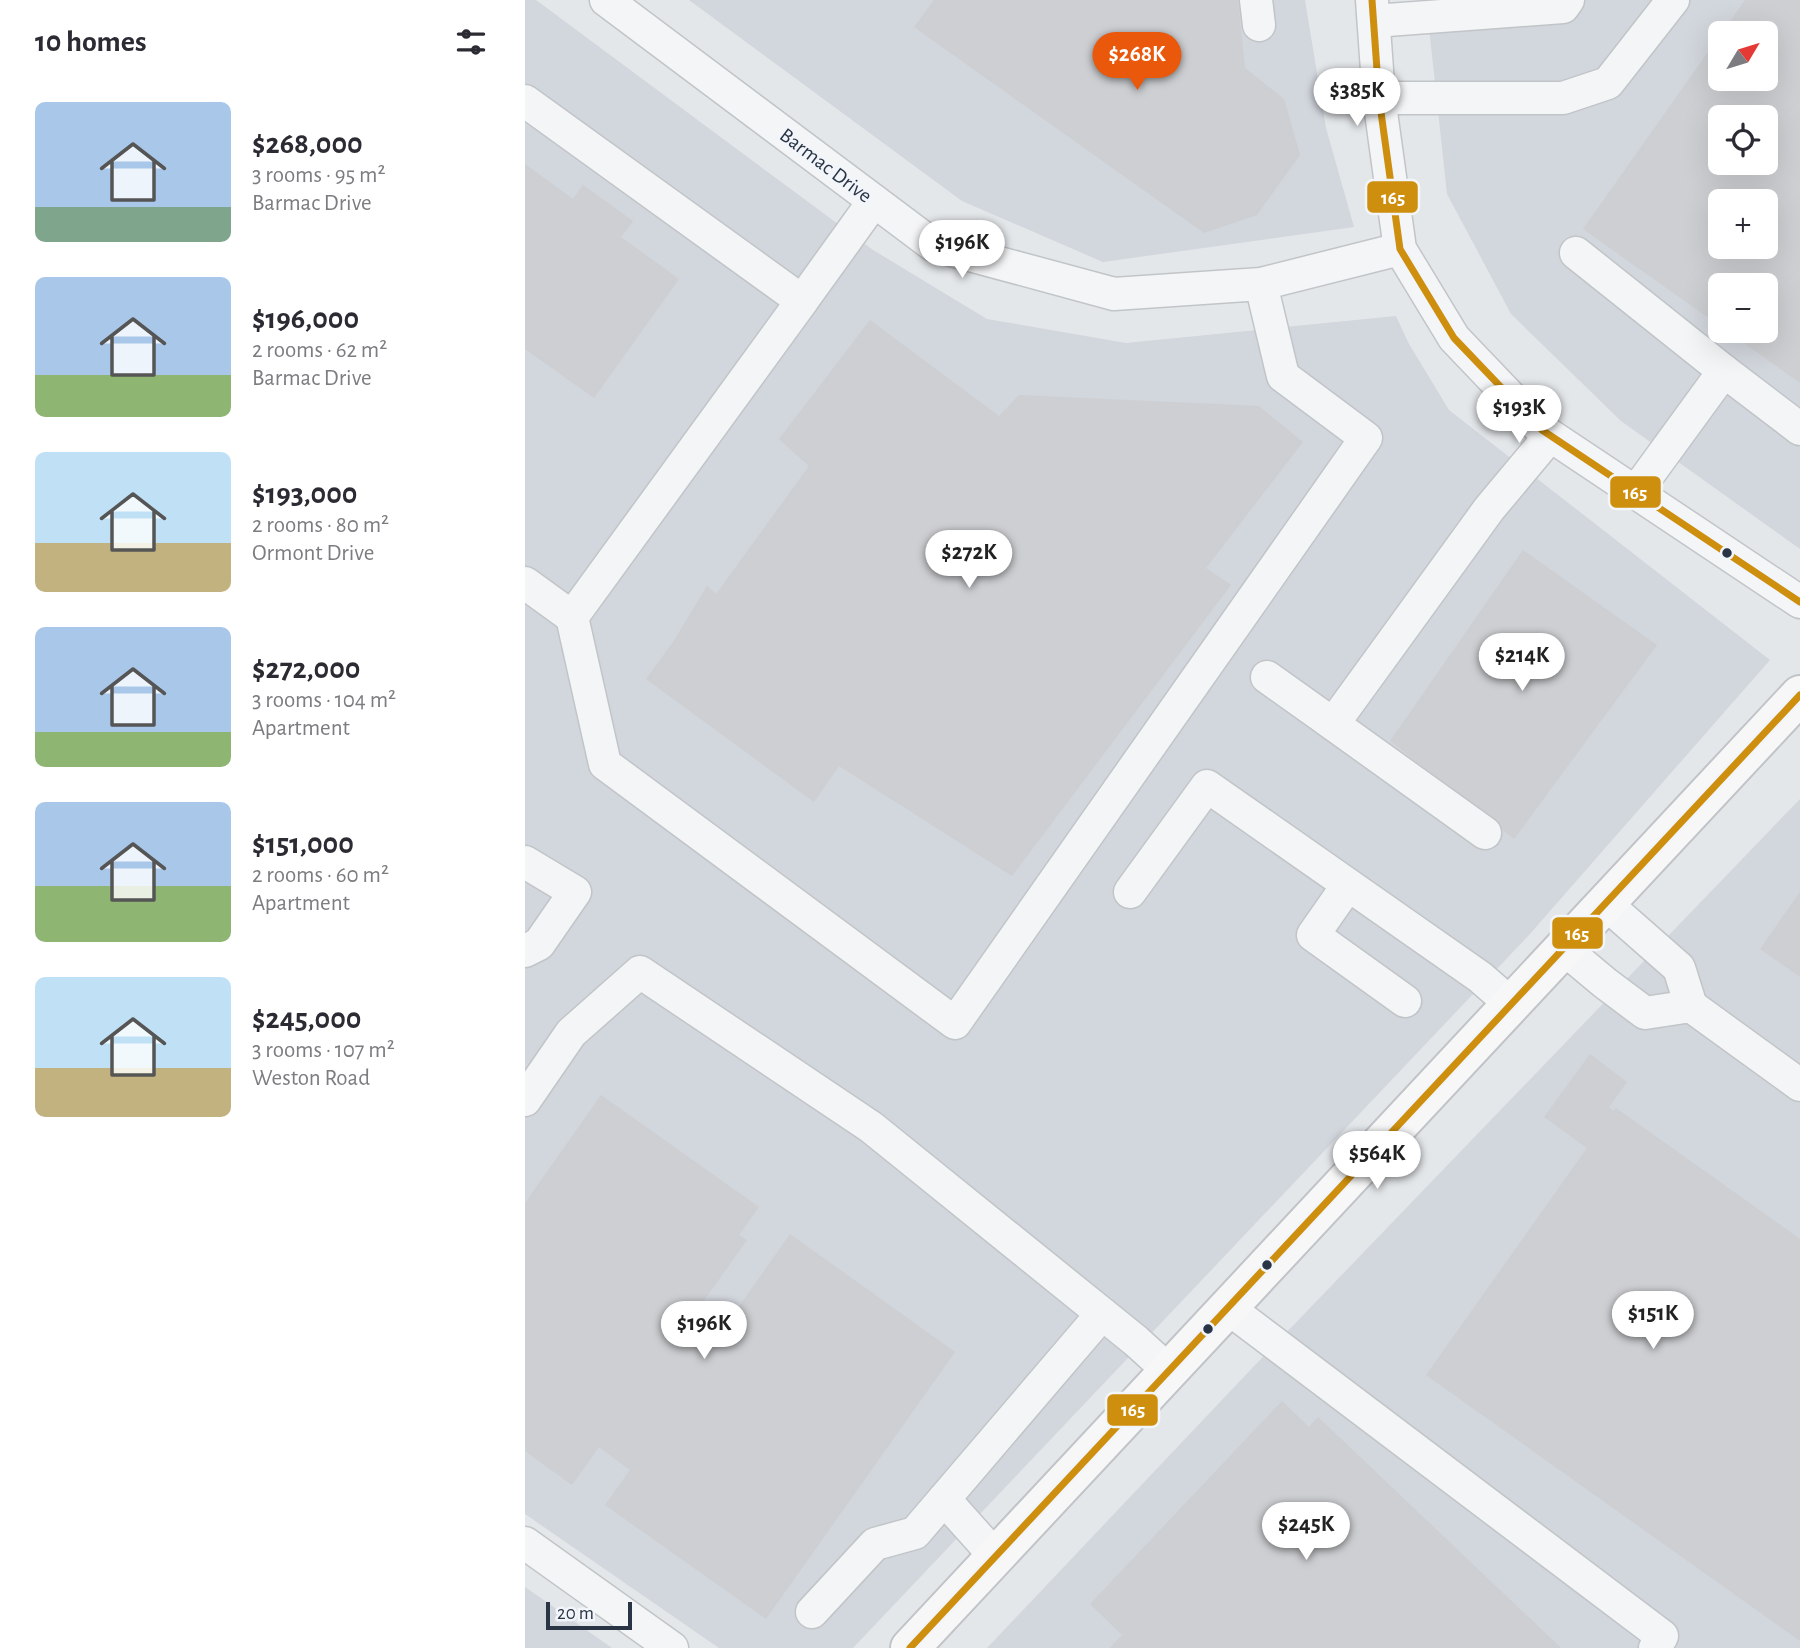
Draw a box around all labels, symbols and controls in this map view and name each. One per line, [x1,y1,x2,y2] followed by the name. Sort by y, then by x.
[1708,21,1778,91] north arrow
[1708,21,1778,343] map controls
[452,23,490,61] icon: filters
[35,27,146,57] text: 10 homes
[1088,32,1186,92] pin: $268K
[1108,43,1166,66] text: $268K
[1308,68,1406,128] pin: $385K
[1330,79,1384,102] text: $385K
[1708,105,1778,175] button: locate
[776,124,876,207] street label: Barmac Drive
[252,129,363,159] text: $268,000
[91,130,175,214] icon: home
[252,164,385,187] text: 3 rooms · 95 m²
[1366,180,1419,214] line badge: 165
[1381,189,1405,208] text: 165
[1708,189,1778,259] button: +
[252,192,372,215] text: Barmac Drive
[913,220,1011,280] pin: $196K
[935,231,989,254] text: $196K
[1708,273,1778,343] button: −
[252,304,359,334] text: $196,000
[91,305,175,389] icon: home
[252,339,387,362] text: 2 rooms · 62 m²
[252,367,372,390] text: Barmac Drive
[1470,386,1568,445] pin: $193K
[1492,396,1546,419] text: $193K
[1609,475,1662,509] line badge: 165
[252,479,357,509] text: $193,000
[91,480,175,564] icon: home
[1623,484,1647,503] text: 165
[252,514,389,537] text: 2 rooms · 80 m²
[920,530,1018,590] pin: $272K
[941,541,997,564] text: $272K
[252,542,374,565] text: Ormont Drive
[1720,546,1734,560] unlabelled marker
[1473,634,1571,693] pin: $214K
[1495,644,1549,667] text: $214K
[252,654,360,684] text: $272,000
[91,655,175,739] icon: home
[252,689,396,712] text: 3 rooms · 104 m²
[252,717,350,740] text: Apartment
[252,829,354,859] text: $151,000
[91,830,175,914] icon: home
[252,864,389,887] text: 2 rooms · 60 m²
[252,892,350,915] text: Apartment
[1551,916,1604,950] line badge: 165
[1565,925,1589,944] text: 165
[252,1004,361,1034] text: $245,000
[91,1005,175,1089] icon: home
[252,1039,395,1062] text: 3 rooms · 107 m²
[252,1067,370,1090] text: Weston Road
[1328,1132,1426,1191] pin: $564K
[1349,1142,1405,1165] text: $564K
[1260,1258,1274,1272] unlabelled marker
[1604,1292,1702,1351] pin: $151K
[655,1302,753,1361] pin: $196K
[1628,1302,1678,1325] text: $151K
[677,1312,731,1335] text: $196K
[1201,1322,1215,1336] unlabelled marker
[1106,1393,1159,1427] line badge: 165
[1121,1401,1145,1420] text: 165
[1257,1502,1355,1562] pin: $245K
[1278,1513,1334,1536] text: $245K
[546,1599,632,1631] scale bar
[557,1604,594,1623] text: 20 m

